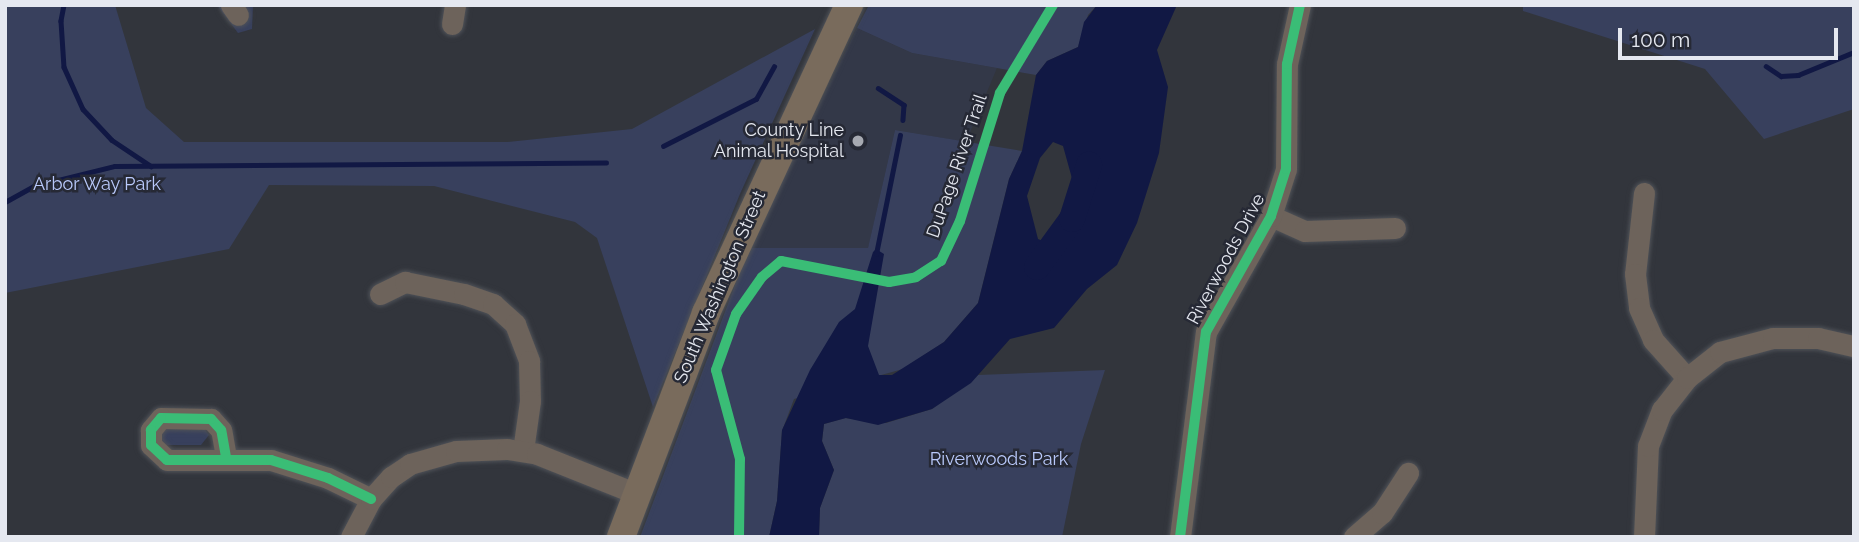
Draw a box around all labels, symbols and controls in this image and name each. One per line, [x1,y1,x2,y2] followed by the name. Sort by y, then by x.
[1621,14,1842,58] scale bar
[1631,27,1690,52] text: 100 m
[922,91,992,241] street label: DuPage River Trail
[713,120,844,162] place label: County Line Animal Hospital
[850,133,866,149] marker: County Line Animal Hospital
[32,173,162,195] park label: Arbor Way Park
[670,187,770,387] street label: South Washington Street
[1182,190,1270,328] street label: Riverwoods Drive
[930,448,1068,470] park label: Riverwoods Park

